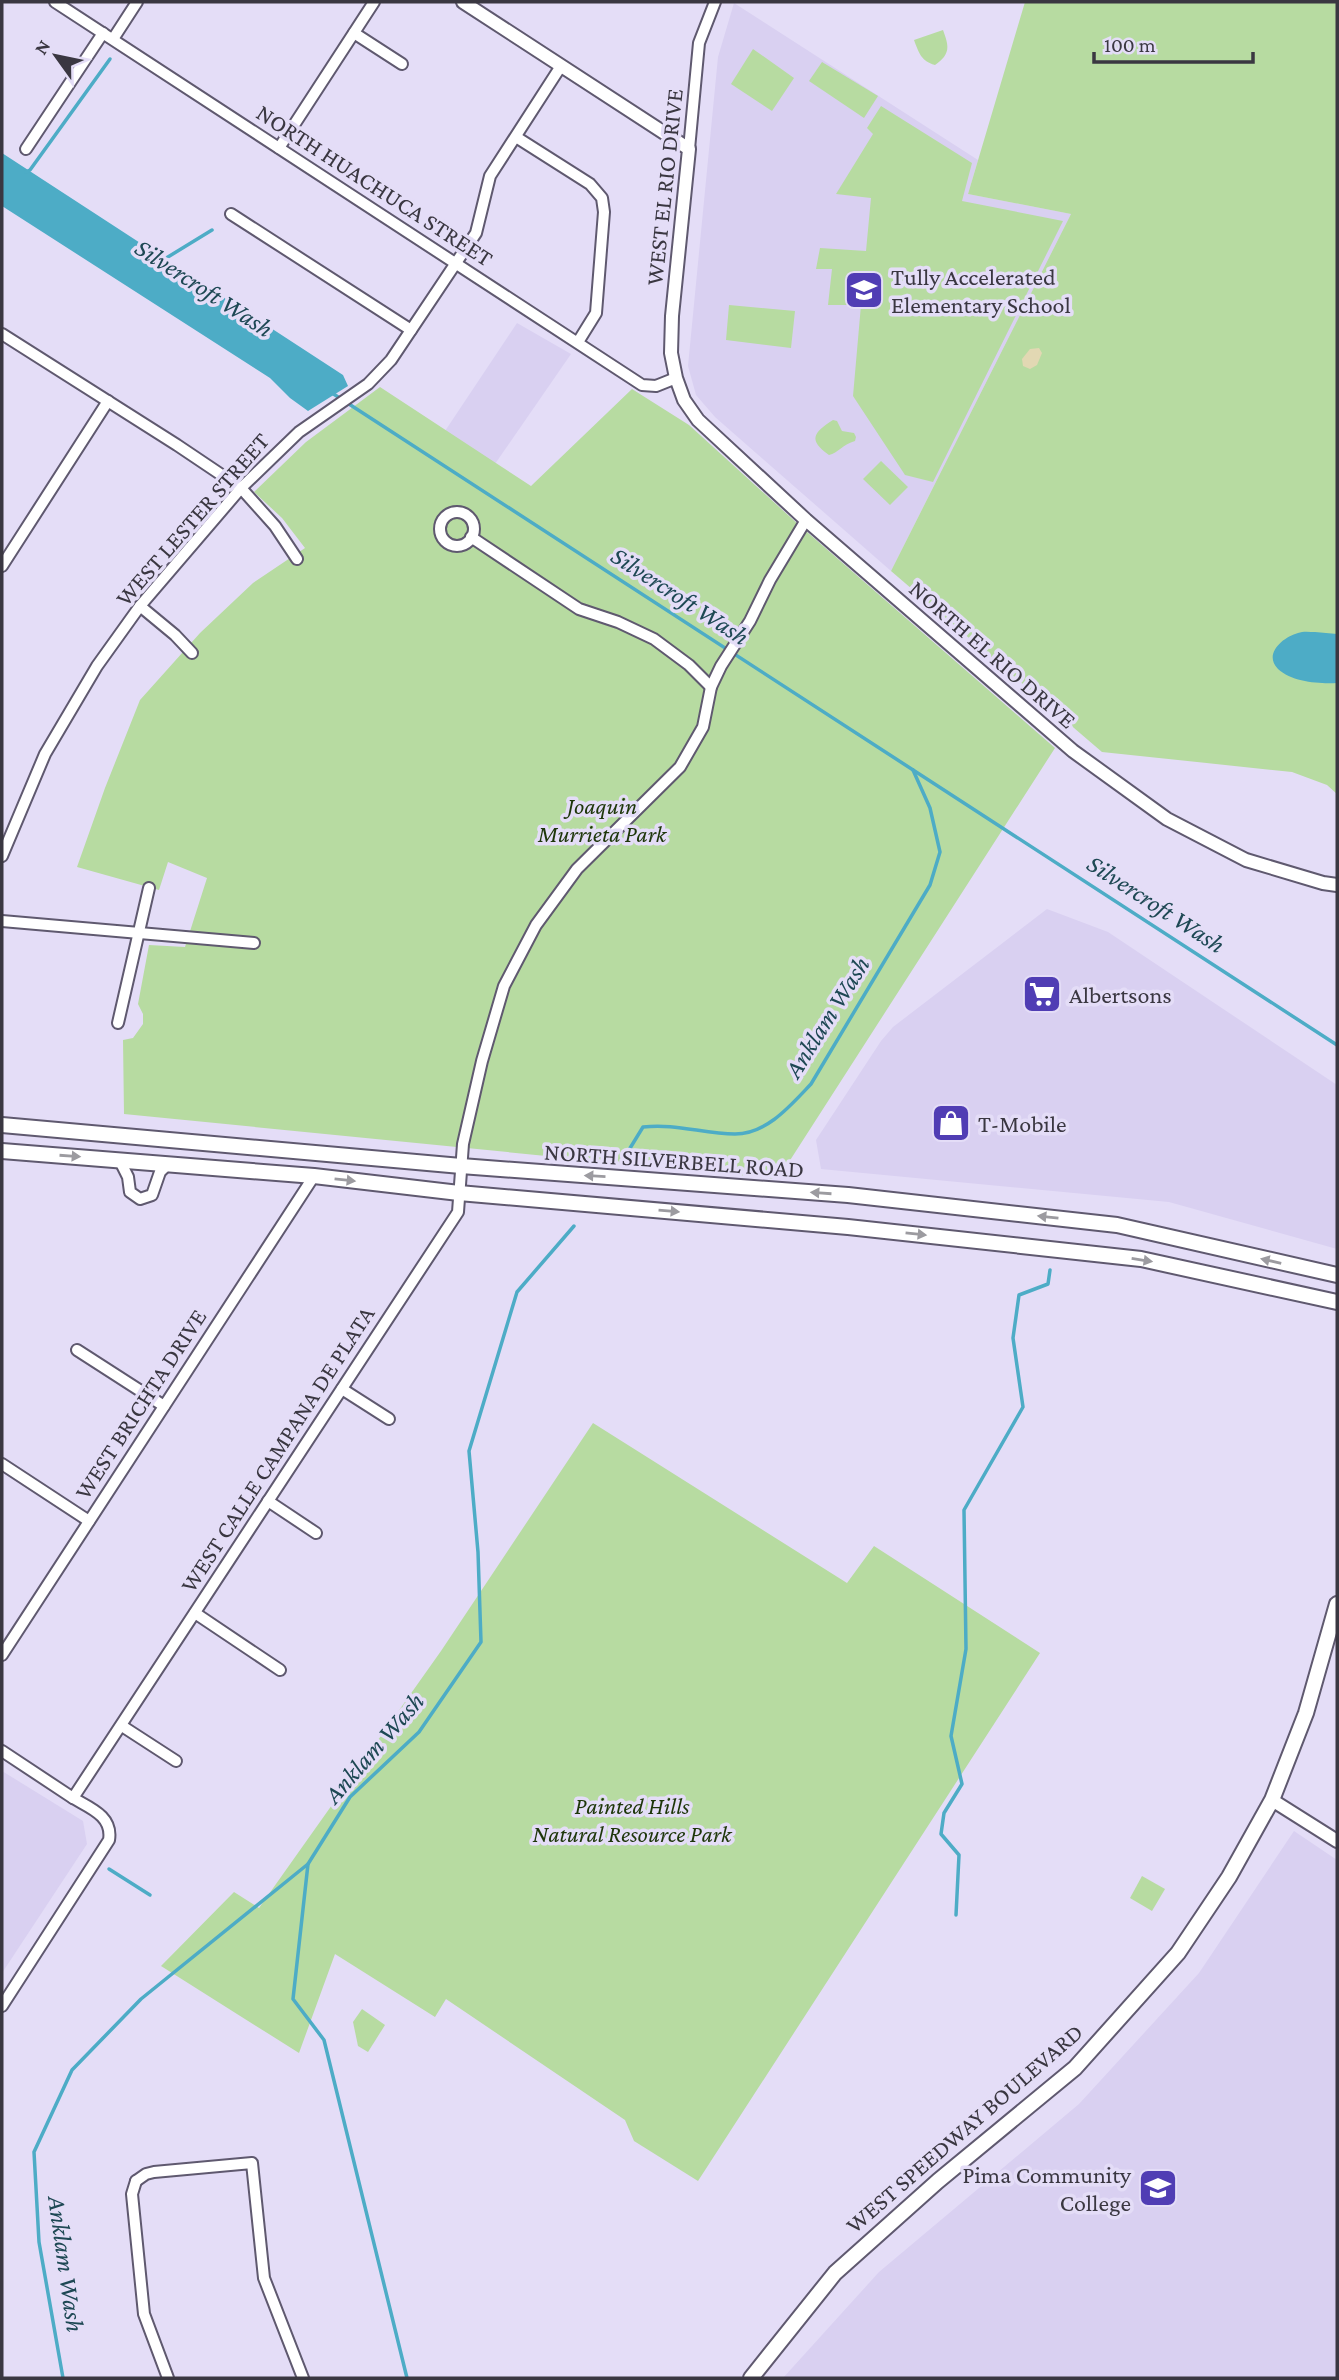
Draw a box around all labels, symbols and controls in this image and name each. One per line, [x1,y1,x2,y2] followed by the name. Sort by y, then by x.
[21,21,91,91] north arrow
[1094,21,1253,65] scale bar
[1104,33,1156,57] text: 100 m
[30,36,55,58] text: N
[640,87,688,287] street label: WEST EL RIO DRIVE
[252,98,498,272] street label: NORTH HUACHUCA STREET
[130,233,278,343] water label: Silvercroft Wash
[891,263,1071,318] place label: Tully Accelerated Elementary School
[843,269,885,311] school or university icon: Tully Accelerated Elementary School
[110,427,274,611] street label: WEST LESTER STREET
[606,541,754,651] water label: Silvercroft Wash
[904,574,1082,734] street label: NORTH EL RIO DRIVE
[537,792,668,847] park label: Joaquin Murrieta Park
[1082,849,1230,959] water label: Silvercroft Wash
[777,951,876,1085] water label: Anklam Wash
[1021,973,1063,1015] supermarket icon: Albertsons
[1069,981,1172,1008] place label: Albertsons
[930,1102,972,1144] shop icon: T-Mobile
[978,1110,1067,1137] place label: T-Mobile
[543,1137,805,1183] street label: NORTH SILVERBELL ROAD
[59,1151,81,1162] one-way arrow
[583,1170,605,1181] one-way arrow
[334,1174,356,1185] one-way arrow
[810,1188,832,1199] one-way arrow
[658,1206,680,1217] one-way arrow
[1037,1212,1059,1223] one-way arrow
[905,1229,927,1240] one-way arrow
[1131,1255,1153,1266] one-way arrow
[1259,1255,1281,1266] one-way arrow
[174,1301,380,1597] street label: WEST CALLE CAMPANA DE PLATA
[68,1304,212,1504] street label: WEST BRICHTA DRIVE
[317,1687,430,1811] water label: Anklam Wash
[533,1792,733,1847] park label: Painted Hills Natural Resource Park
[840,2018,1088,2238] street label: WEST SPEEDWAY BOULEVARD
[963,2161,1132,2216] place label: Pima Community College
[1137,2167,1179,2209] school or university icon: Pima Community College
[42,2192,90,2334] water label: Anklam Wash

